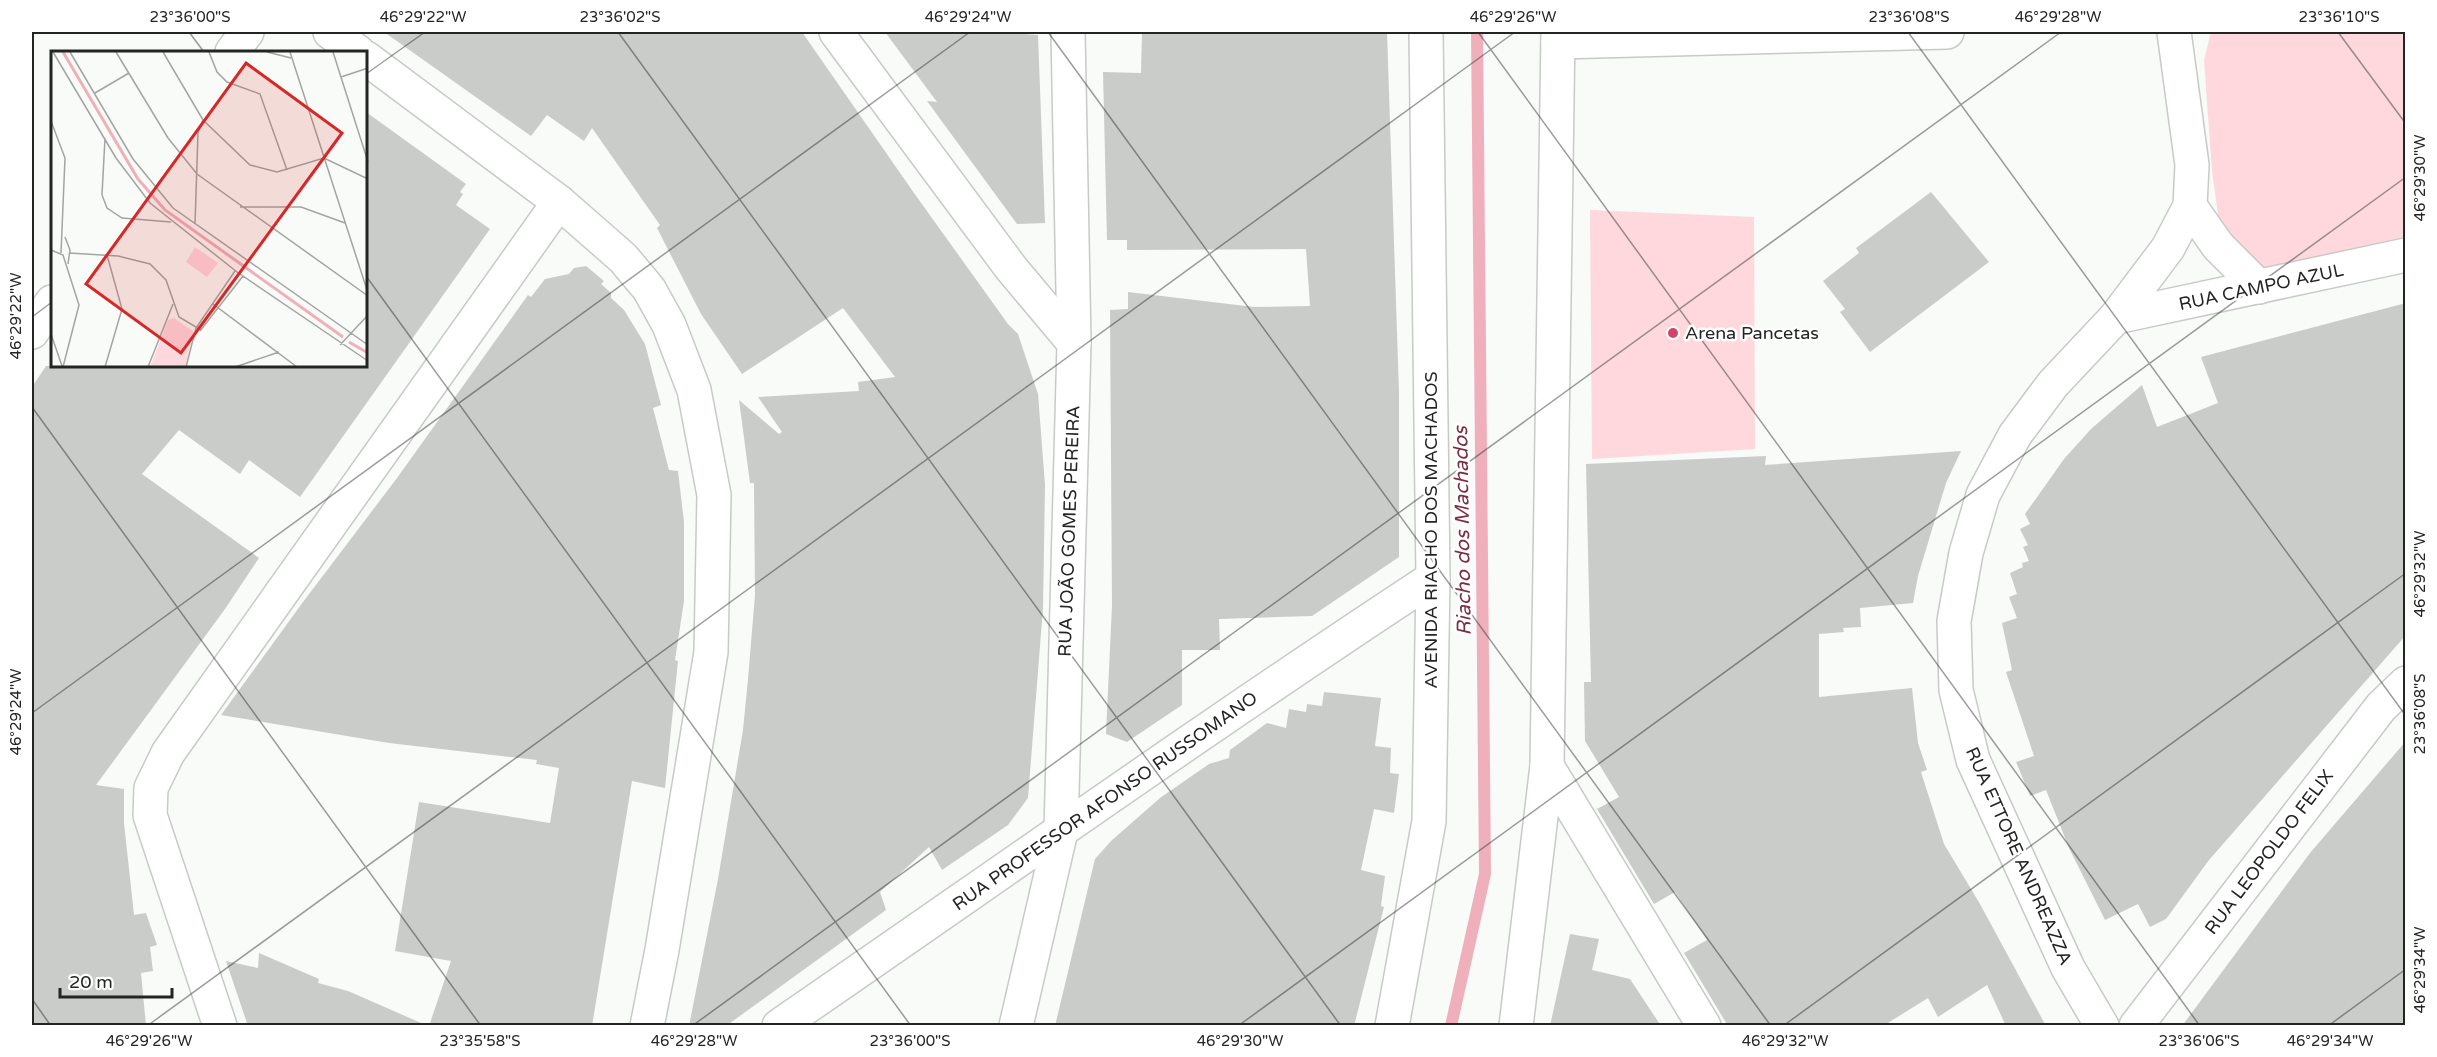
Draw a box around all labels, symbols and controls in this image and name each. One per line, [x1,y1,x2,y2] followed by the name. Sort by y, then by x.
[150,8,230,26] text: 23°36'00"S
[380,8,466,26] text: 46°29'22"W
[580,8,660,26] text: 23°36'02"S
[925,8,1011,26] text: 46°29'24"W
[1470,8,1556,26] text: 46°29'26"W
[1869,8,1949,26] text: 23°36'08"S
[2015,8,2101,26] text: 46°29'28"W
[2299,8,2379,26] text: 23°36'10"S
[51,51,368,368] inset map
[2411,135,2429,221] text: 46°29'30"W
[2177,259,2346,315] street label: RUA CAMPO AZUL
[7,273,25,359] text: 46°29'22"W
[1685,322,1819,344] place label: Arena Pancetas
[1666,326,1680,340] marker: Arena Pancetas
[1420,371,1442,689] street label: AVENIDA RIACHO DOS MACHADOS
[1054,405,1084,657] street label: RUA JOÃO GOMES PEREIRA
[1449,425,1477,636] water label: Riacho dos Machados
[2411,531,2429,617] text: 46°29'32"W
[7,669,25,755] text: 46°29'24"W
[2411,674,2429,754] text: 23°36'08"S
[948,687,1262,915] street label: RUA PROFESSOR AFONSO RUSSOMANO
[1961,744,2077,968] street label: RUA ETTORE ANDREAZZA
[2200,765,2338,939] street label: RUA LEOPOLDO FELIX
[2411,927,2429,1013] text: 46°29'34"W
[60,961,172,999] scale bar
[69,971,113,993] text: 20 m
[106,1032,192,1050] text: 46°29'26"W
[440,1032,520,1050] text: 23°35'58"S
[651,1032,737,1050] text: 46°29'28"W
[870,1032,950,1050] text: 23°36'00"S
[1197,1032,1283,1050] text: 46°29'30"W
[1742,1032,1828,1050] text: 46°29'32"W
[2159,1032,2239,1050] text: 23°36'06"S
[2287,1032,2373,1050] text: 46°29'34"W

